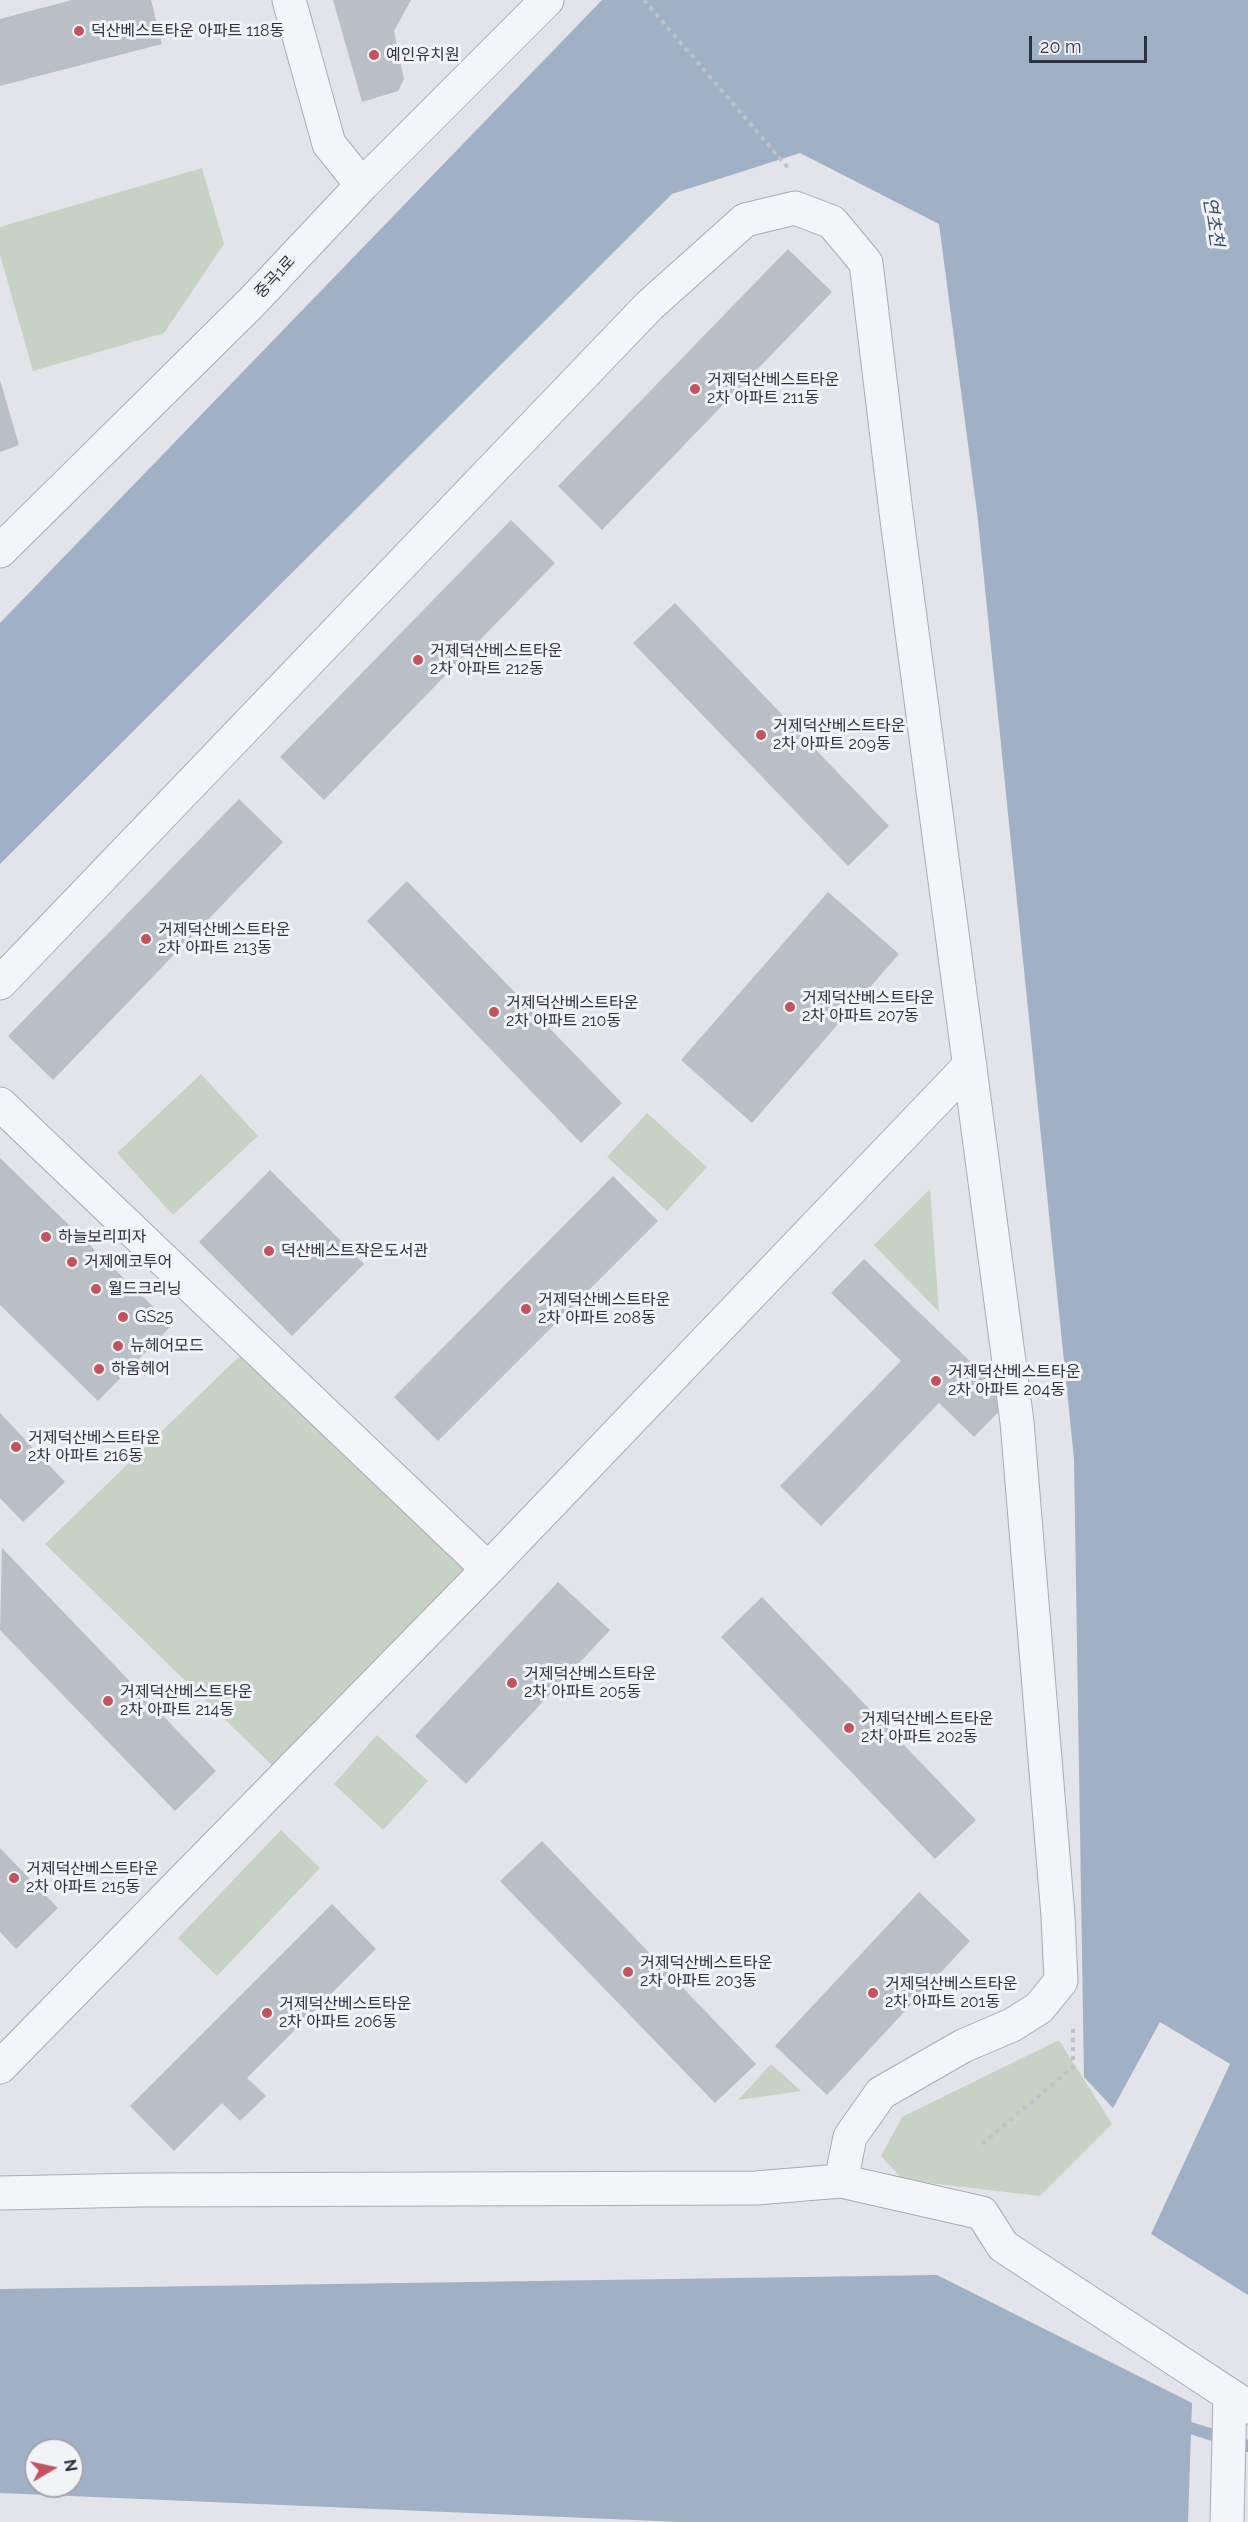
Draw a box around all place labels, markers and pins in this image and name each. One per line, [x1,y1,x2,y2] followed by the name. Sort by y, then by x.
[91,21,284,41] place label: 덕산베스트타운 아파트 118동
[72,24,86,38] marker: 덕산베스트타운 아파트 118동
[386,45,460,65] place label: 예인유치원
[367,48,381,62] marker: 예인유치원
[707,370,839,408] place label: 거제덕산베스트타운 2차 아파트 211동
[688,382,702,396] marker: 거제덕산베스트타운 2차 아파트 211동
[430,641,562,679] place label: 거제덕산베스트타운 2차 아파트 212동
[411,653,425,667] marker: 거제덕산베스트타운 2차 아파트 212동
[773,716,905,754] place label: 거제덕산베스트타운 2차 아파트 209동
[754,728,768,742] marker: 거제덕산베스트타운 2차 아파트 209동
[158,920,290,958] place label: 거제덕산베스트타운 2차 아파트 213동
[139,932,153,946] marker: 거제덕산베스트타운 2차 아파트 213동
[802,988,934,1026] place label: 거제덕산베스트타운 2차 아파트 207동
[506,993,638,1031] place label: 거제덕산베스트타운 2차 아파트 210동
[783,1000,797,1014] marker: 거제덕산베스트타운 2차 아파트 207동
[487,1005,501,1019] marker: 거제덕산베스트타운 2차 아파트 210동
[58,1227,146,1247] place label: 하늘보리피자
[39,1230,53,1244] marker: 하늘보리피자
[281,1241,428,1261] place label: 덕산베스트작은도서관
[262,1244,276,1258] marker: 덕산베스트작은도서관
[84,1252,172,1272] place label: 거제에코투어
[65,1255,79,1269] marker: 거제에코투어
[108,1279,182,1299] place label: 월드크리닝
[89,1282,103,1296] marker: 월드크리닝
[538,1290,670,1328] place label: 거제덕산베스트타운 2차 아파트 208동
[519,1302,533,1316] marker: 거제덕산베스트타운 2차 아파트 208동
[135,1307,173,1327] place label: GS25
[116,1310,130,1324] marker: GS25
[130,1336,204,1356] place label: 뉴헤어모드
[111,1339,125,1353] marker: 뉴헤어모드
[111,1359,170,1379] place label: 하움헤어
[92,1362,106,1376] marker: 하움헤어
[948,1362,1080,1400] place label: 거제덕산베스트타운 2차 아파트 204동
[929,1374,943,1388] marker: 거제덕산베스트타운 2차 아파트 204동
[28,1428,160,1466] place label: 거제덕산베스트타운 2차 아파트 216동
[9,1440,23,1454] marker: 거제덕산베스트타운 2차 아파트 216동
[524,1664,656,1702] place label: 거제덕산베스트타운 2차 아파트 205동
[505,1676,519,1690] marker: 거제덕산베스트타운 2차 아파트 205동
[120,1682,252,1720] place label: 거제덕산베스트타운 2차 아파트 214동
[101,1694,115,1708] marker: 거제덕산베스트타운 2차 아파트 214동
[861,1709,993,1747] place label: 거제덕산베스트타운 2차 아파트 202동
[842,1721,856,1735] marker: 거제덕산베스트타운 2차 아파트 202동
[26,1859,158,1897] place label: 거제덕산베스트타운 2차 아파트 215동
[7,1871,21,1885] marker: 거제덕산베스트타운 2차 아파트 215동
[640,1953,772,1991] place label: 거제덕산베스트타운 2차 아파트 203동
[621,1965,635,1979] marker: 거제덕산베스트타운 2차 아파트 203동
[885,1974,1017,2012] place label: 거제덕산베스트타운 2차 아파트 201동
[866,1986,880,2000] marker: 거제덕산베스트타운 2차 아파트 201동
[279,1994,411,2032] place label: 거제덕산베스트타운 2차 아파트 206동
[260,2006,274,2020] marker: 거제덕산베스트타운 2차 아파트 206동

